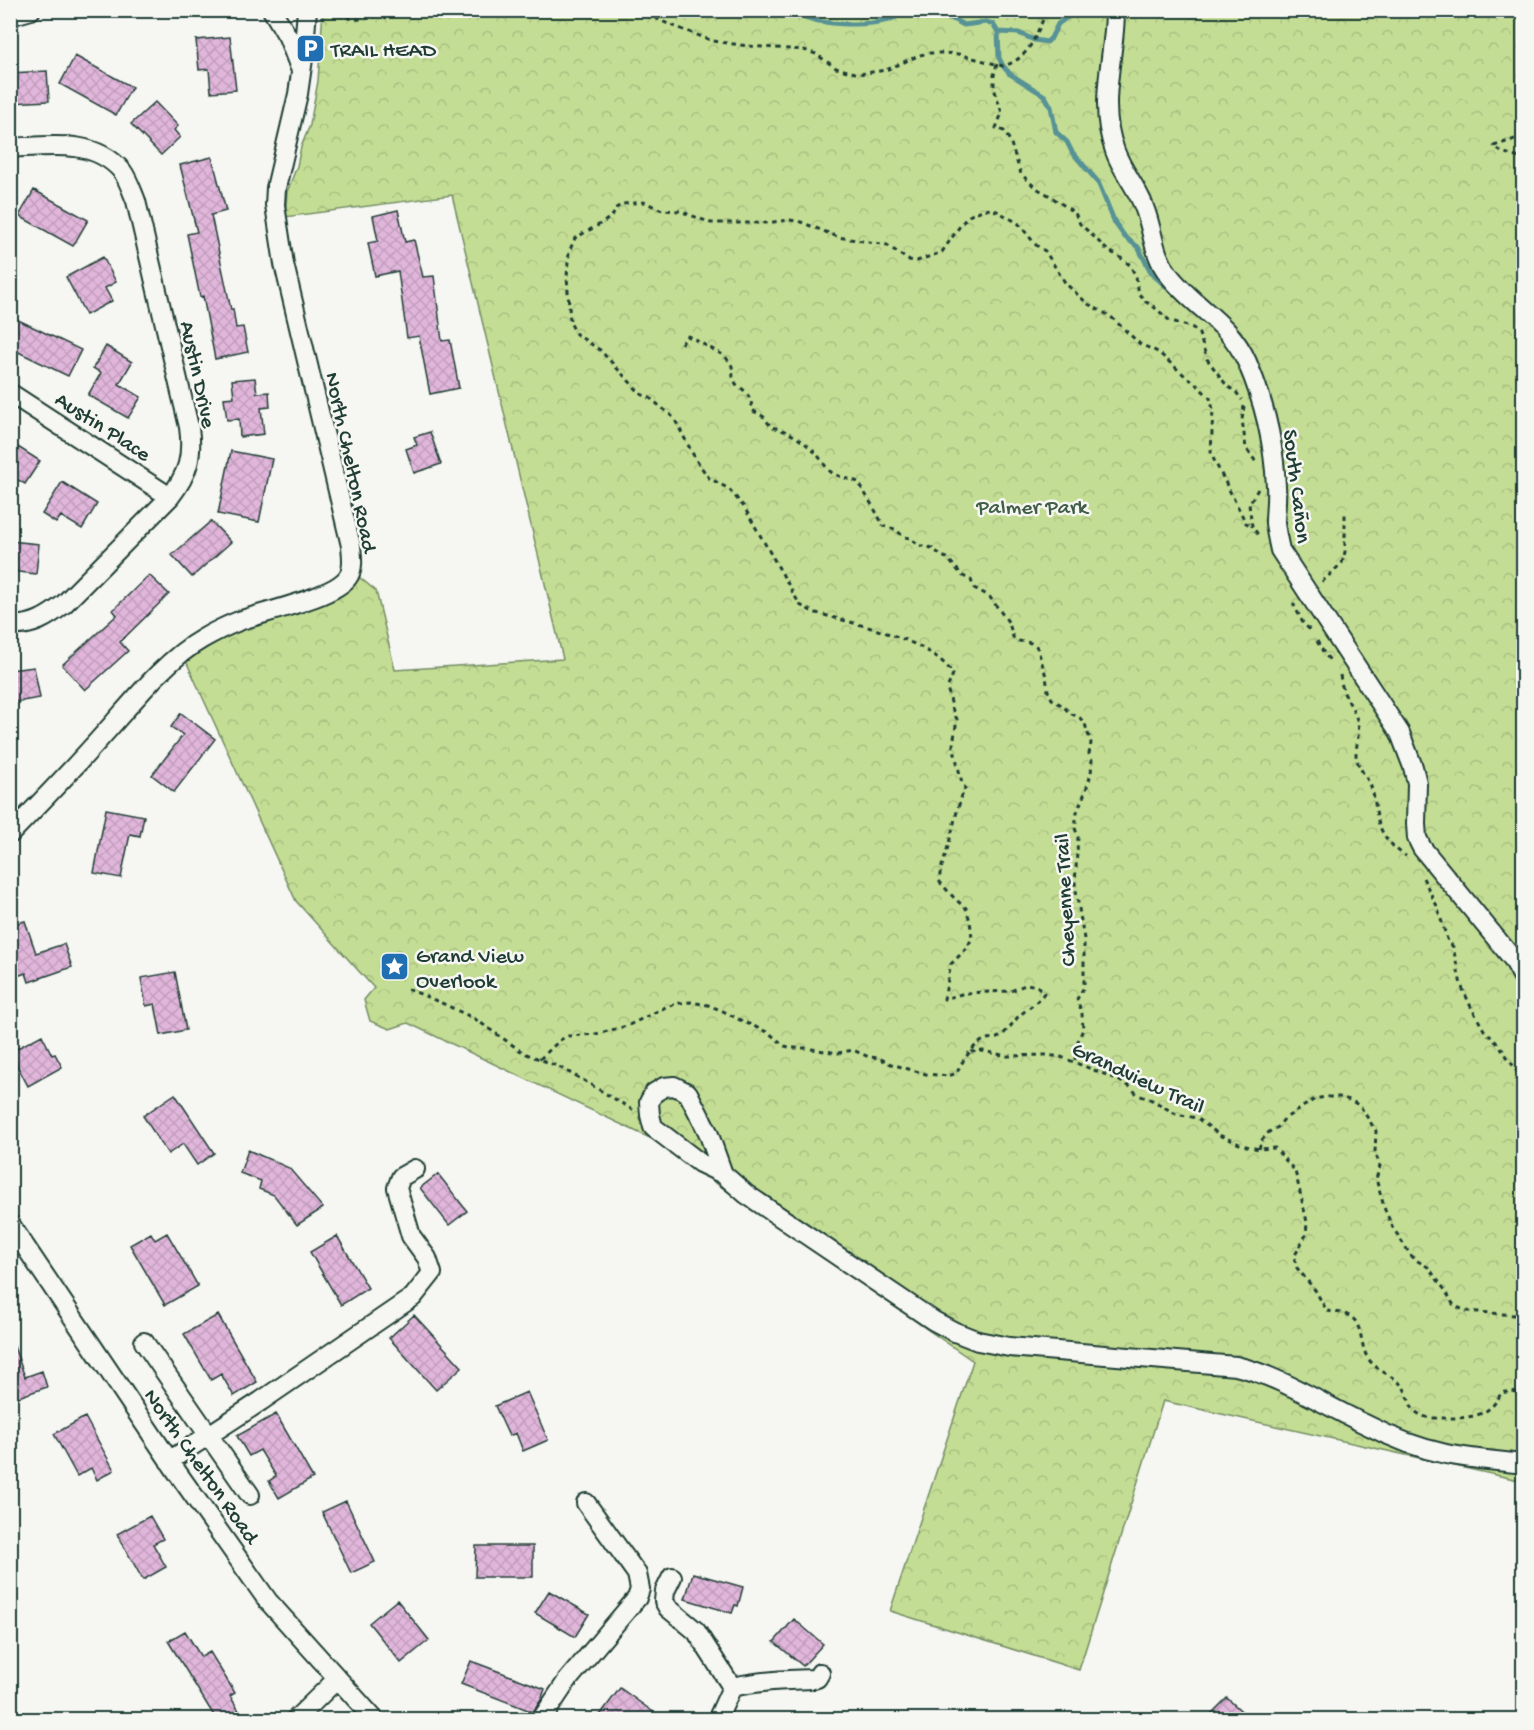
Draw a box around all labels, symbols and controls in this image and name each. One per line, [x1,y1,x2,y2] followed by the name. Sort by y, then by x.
[294,32,326,64] parking icon: TRAIL HEAD
[329,39,437,65] place label: TRAIL HEAD
[172,319,220,431] street label: Austin Drive
[317,370,381,557] street label: North Chelton Road
[49,388,155,469] street label: Austin Place
[1275,428,1315,545] street label: South Cañon
[975,496,1090,522] park label: Palmer Park
[1051,833,1083,967] street label: Cheyenne Trail
[416,945,524,996] place label: Grand View Overlook
[379,951,411,983] place icon: Grand View Overlook
[1067,1038,1208,1122] street label: Grandview Trail
[136,1385,264,1552] street label: North Chelton Road

